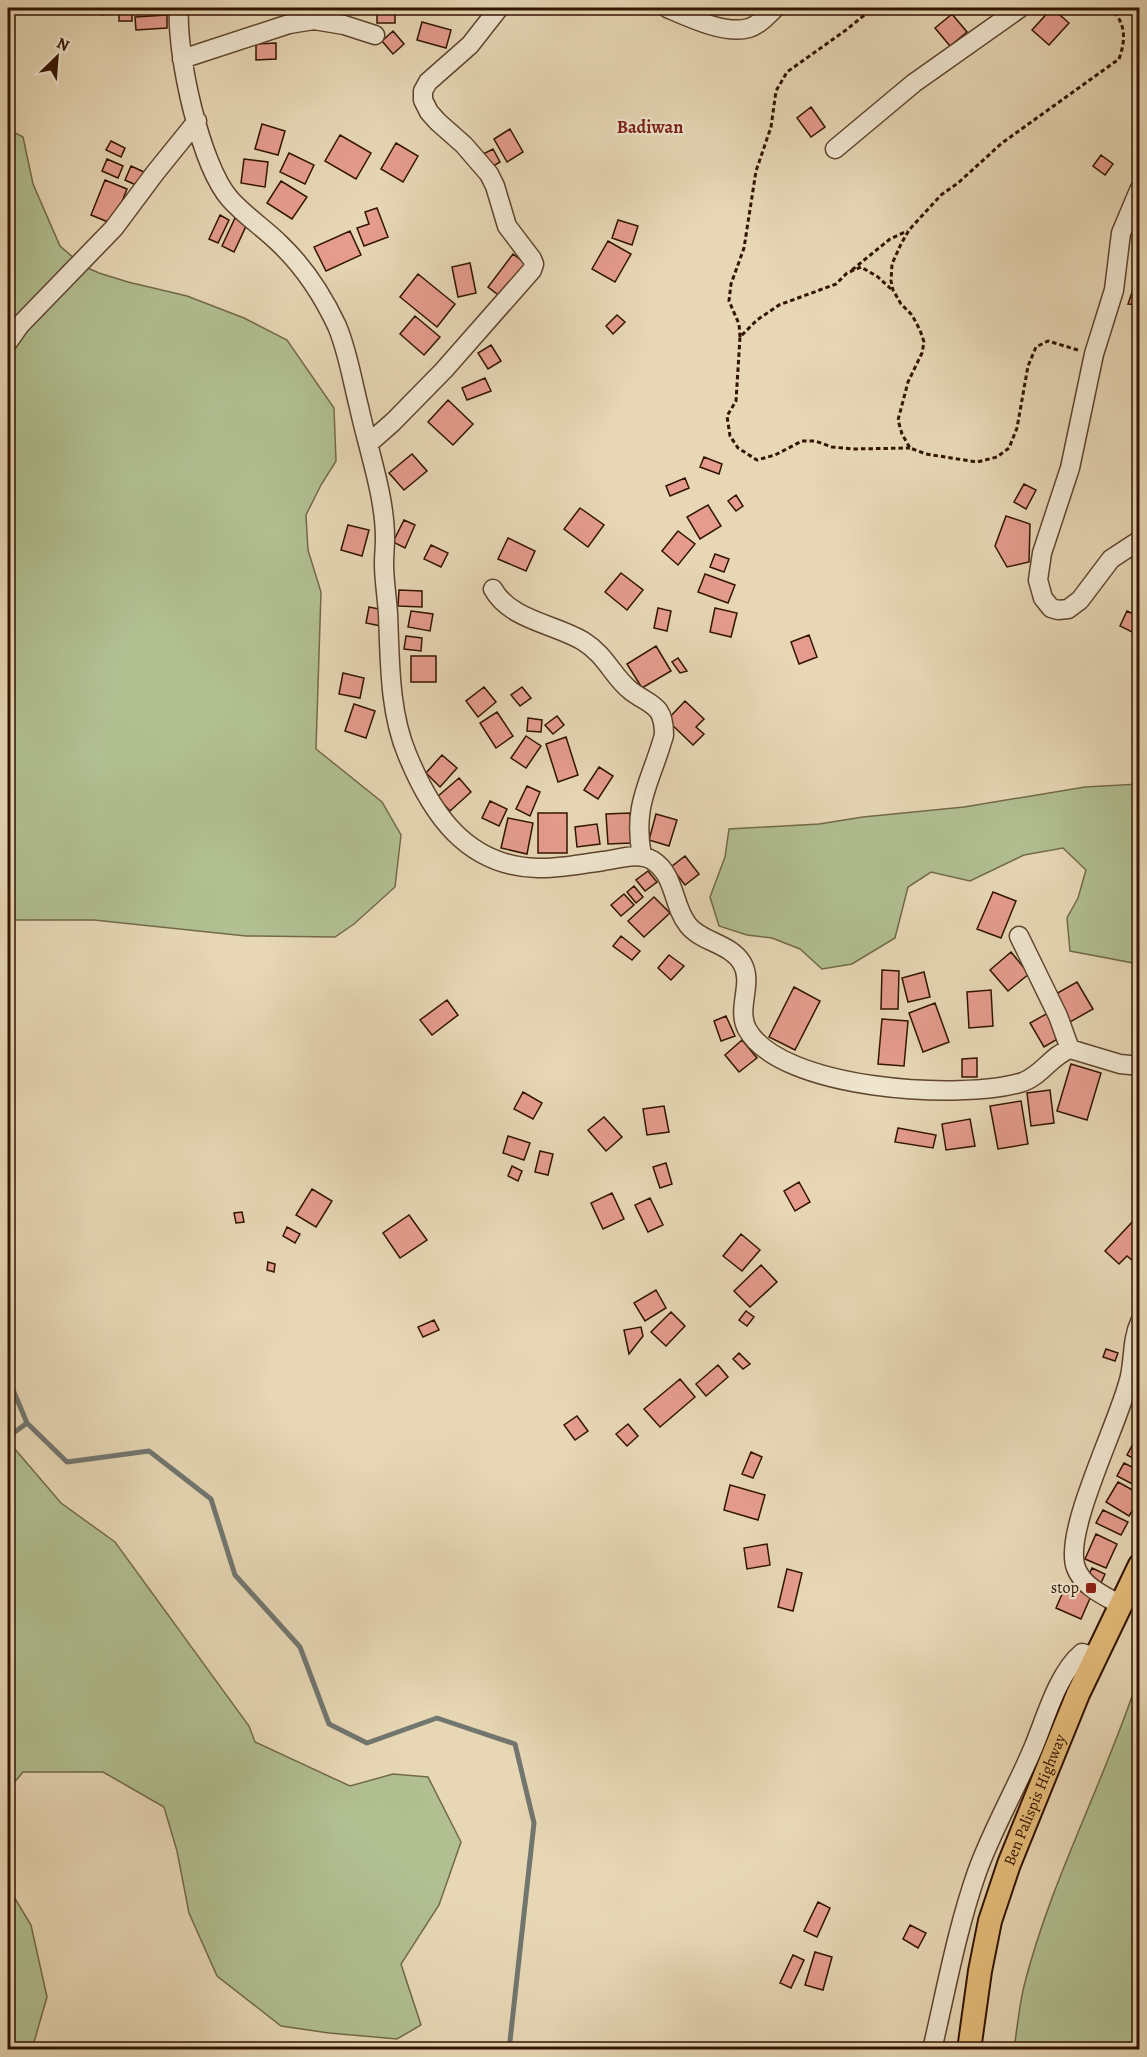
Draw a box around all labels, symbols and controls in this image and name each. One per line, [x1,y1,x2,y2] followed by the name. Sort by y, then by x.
[27,27,87,87] north arrow
[53,32,73,57] text: N
[617,115,683,139] district label: Badiwan
[1051,1577,1079,1599] place label: stop
[1084,1581,1098,1595] marker: stop
[998,1730,1072,1869] street label: Ben Palispis Highway

